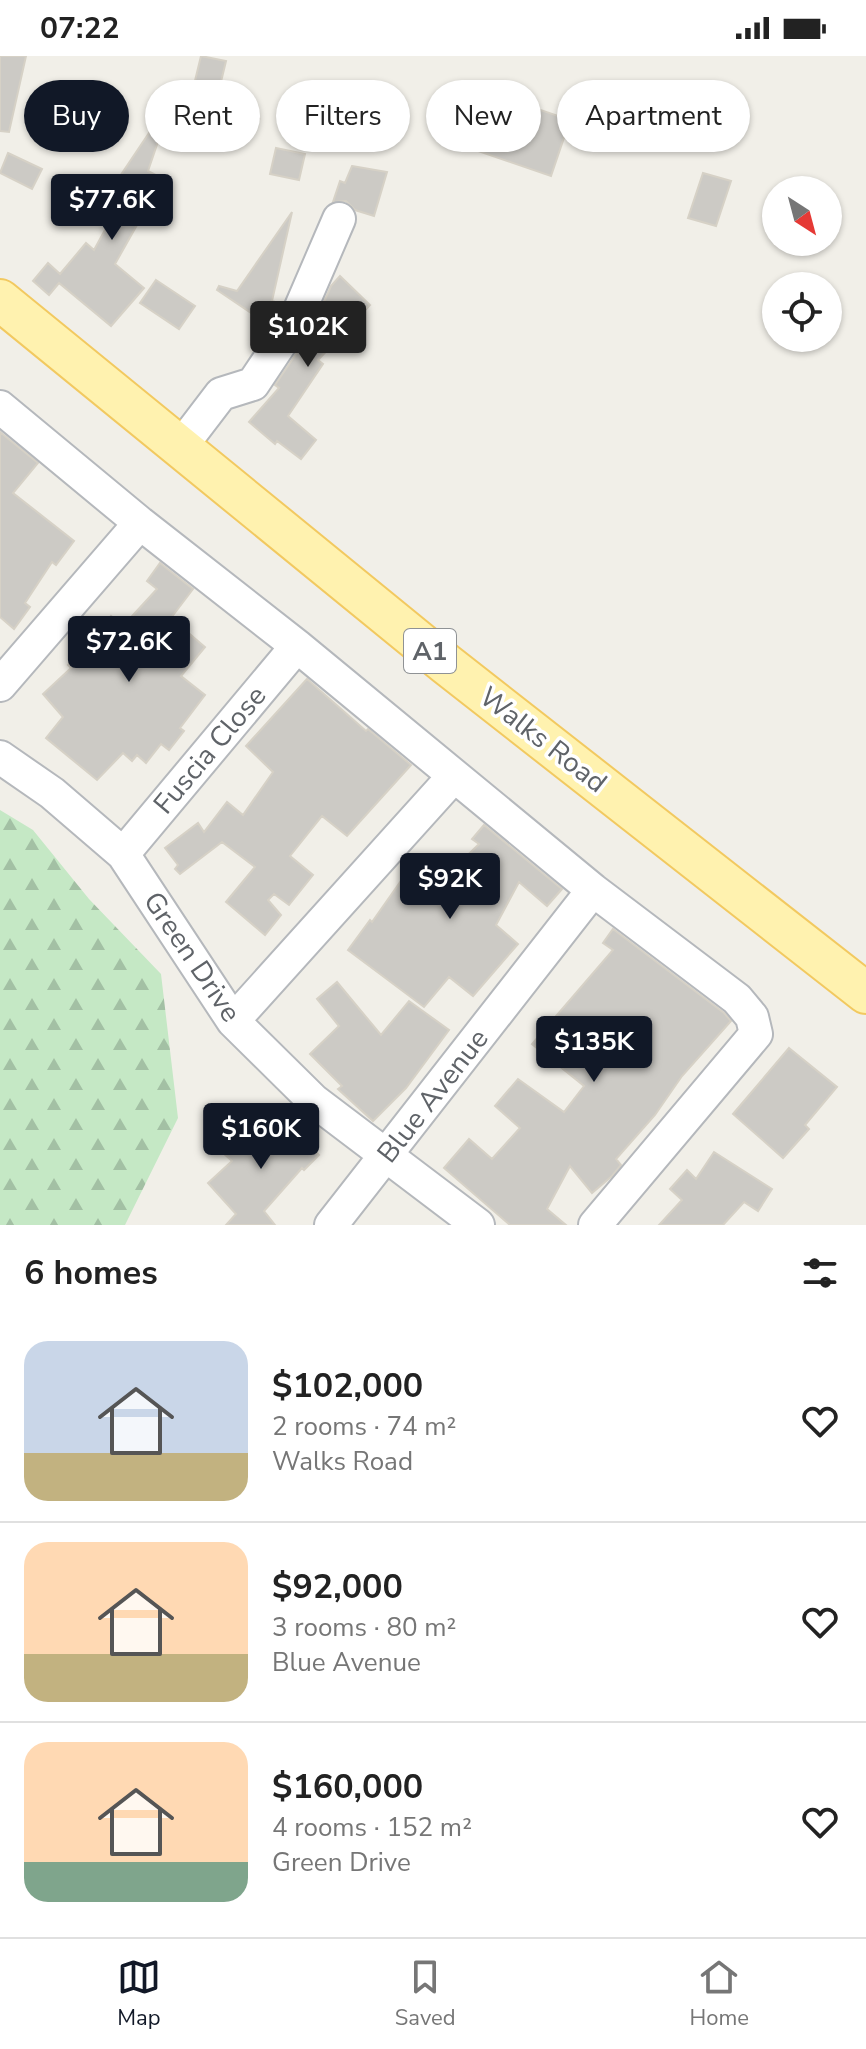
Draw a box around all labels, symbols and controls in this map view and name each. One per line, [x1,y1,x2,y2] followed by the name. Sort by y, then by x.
[40,8,119,49] text: 07:22
[24,80,129,152] chip: Buy
[145,80,260,152] chip: Rent
[276,80,410,152] chip: Filters
[426,80,541,152] chip: New
[557,80,750,152] chip: Apartment
[47,174,177,242] pin: $77.6K
[762,176,842,256] north arrow
[762,176,842,352] map controls
[69,182,155,217] text: $77.6K
[762,272,842,352] button: locate
[252,301,364,369] pin: $102K
[268,309,348,344] text: $102K
[64,616,194,684] pin: $72.6K
[86,624,172,659] text: $72.6K
[404,629,456,673] road number: A1
[145,678,275,822] street label: Fuscia Close
[471,678,615,802] street label: Walks Road
[403,853,497,921] pin: $92K
[418,861,482,896] text: $92K
[134,884,250,1030] street label: Green Drive
[538,1016,650,1084] pin: $135K
[369,1021,497,1171] street label: Blue Avenue
[554,1024,634,1059] text: $135K
[205,1103,317,1171] pin: $160K
[221,1111,301,1146] text: $160K
[24,1250,158,1296] text: 6 homes
[798,1251,842,1295] icon: filters
[272,1363,423,1409] text: $102,000
[88,1373,184,1469] icon: home
[798,1399,842,1443] icon: heart
[272,1409,456,1444] text: 2 rooms · 74 m²
[272,1444,413,1479] text: Walks Road
[272,1564,403,1610] text: $92,000
[88,1574,184,1670] icon: home
[798,1600,842,1644] icon: heart
[272,1610,456,1645] text: 3 rooms · 80 m²
[272,1645,421,1680] text: Blue Avenue
[272,1764,423,1810] text: $160,000
[88,1774,184,1870] icon: home
[798,1800,842,1844] icon: heart
[272,1810,472,1845] text: 4 rooms · 152 m²
[272,1845,411,1880] text: Green Drive
[117,1955,161,2033] tab: Map
[395,1955,456,2033] tab: Saved
[690,1955,749,2033] tab: Home

